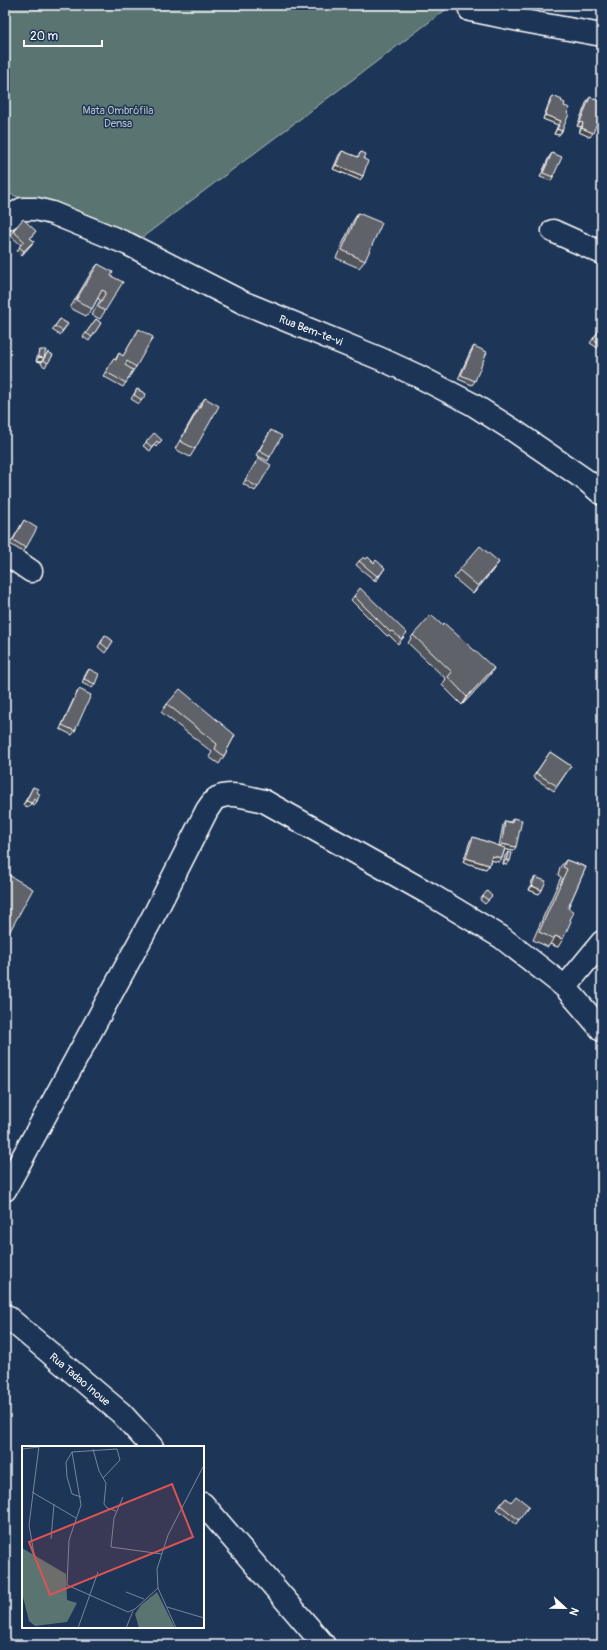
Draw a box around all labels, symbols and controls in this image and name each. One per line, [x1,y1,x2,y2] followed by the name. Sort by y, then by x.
[24,22,102,48] scale bar
[30,29,59,44] text: 20 m
[83,104,153,130] park label: Mata Ombrófila Densa
[277,312,344,349] street label: Rua Bem-te-vi
[47,1350,113,1409] street label: Rua Tadao Inoue
[22,1446,204,1628] inset map
[545,1588,585,1628] north arrow
[566,1606,581,1618] text: N

